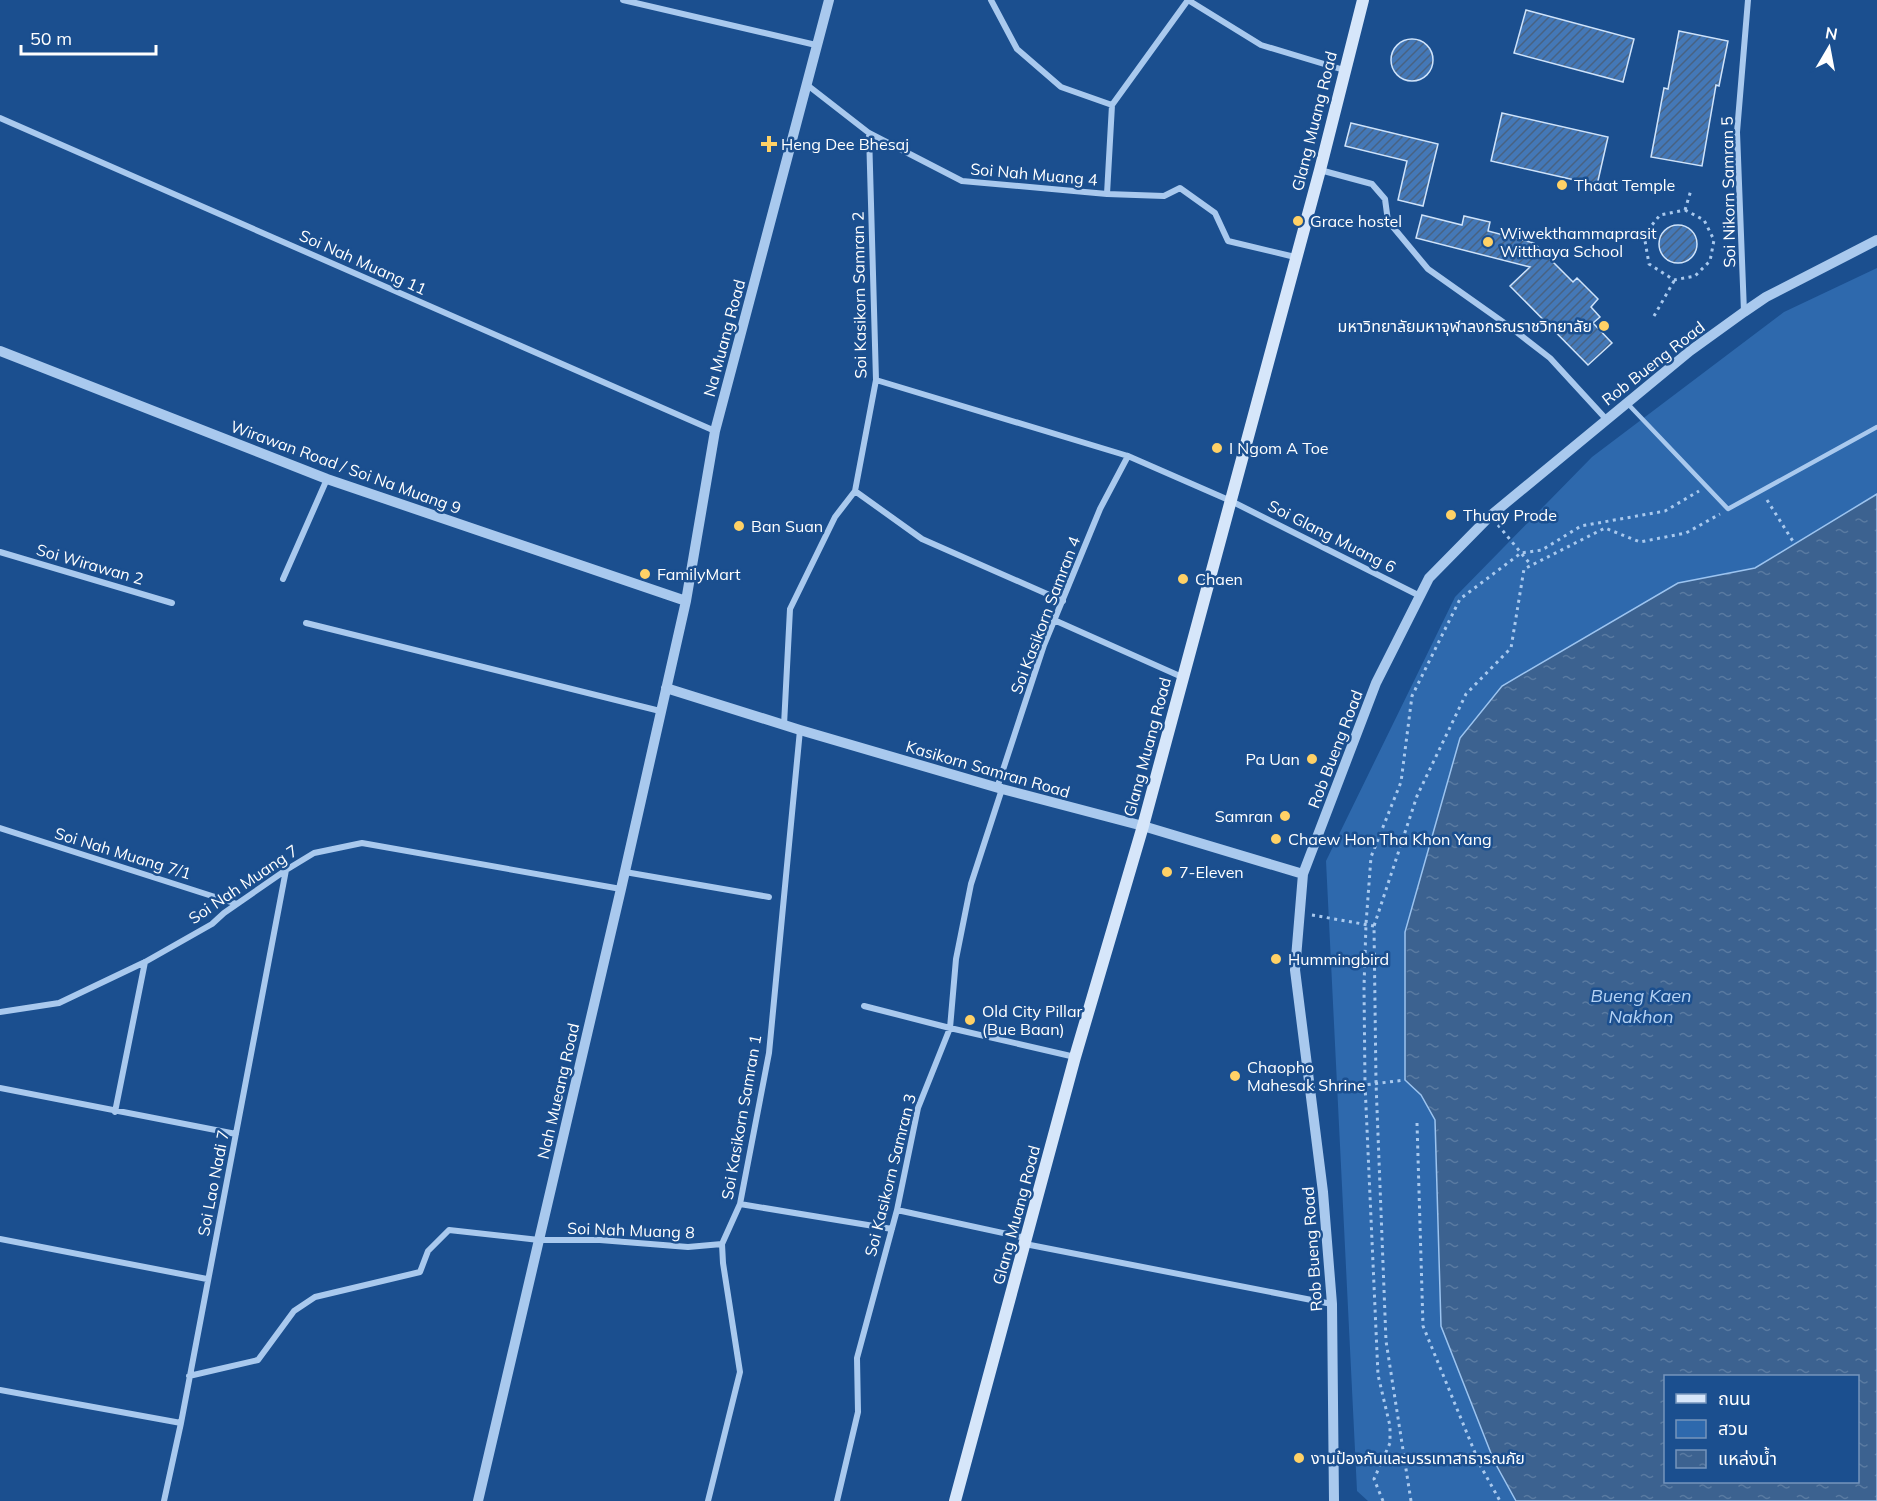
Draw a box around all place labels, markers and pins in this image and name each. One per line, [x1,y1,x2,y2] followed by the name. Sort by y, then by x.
[781,134,909,154] place label: Heng Dee Bhesaj
[762,137,776,151] marker: Heng Dee Bhesaj
[1574,175,1675,195] place label: Thaat Temple
[1555,178,1569,192] marker: Thaat Temple
[1310,211,1402,231] place label: Grace hostel
[1291,214,1305,228] marker: Grace hostel
[1500,223,1657,261] place label: Wiwekthammaprasit Witthaya School
[1481,235,1495,249] marker: Wiwekthammaprasit Witthaya School
[1338,316,1592,336] place label: มหาวิทยาลัยมหาจุฬาลงกรณราชวิทยาลัย
[1597,319,1611,333] marker: มหาวิทยาลัยมหาจุฬาลงกรณราชวิทยาลัย
[1229,438,1329,458] place label: I Ngom A Toe
[1210,441,1224,455] marker: I Ngom A Toe
[1463,505,1557,525] place label: Thuay Prode
[1444,508,1458,522] marker: Thuay Prode
[751,516,823,536] place label: Ban Suan
[732,519,746,533] marker: Ban Suan
[657,564,741,584] place label: FamilyMart
[638,567,652,581] marker: FamilyMart
[1195,569,1243,589] place label: Chaen
[1176,572,1190,586] marker: Chaen
[1246,749,1300,769] place label: Pa Uan
[1305,752,1319,766] marker: Pa Uan
[1215,806,1273,826] place label: Samran
[1278,809,1292,823] marker: Samran
[1288,829,1492,849] place label: Chaew Hon Tha Khon Yang
[1269,832,1283,846] marker: Chaew Hon Tha Khon Yang
[1179,862,1244,882] place label: 7-Eleven
[1160,865,1174,879] marker: 7-Eleven
[1288,949,1389,969] place label: Hummingbird
[1269,952,1283,966] marker: Hummingbird
[982,1001,1083,1039] place label: Old City Pillar (Bue Baan)
[963,1013,977,1027] marker: Old City Pillar (Bue Baan)
[1247,1057,1365,1095] place label: Chaopho Mahesak Shrine
[1228,1069,1242,1083] marker: Chaopho Mahesak Shrine
[1311,1448,1525,1468] place label: งานป้องกันและบรรเทาสาธารณภัย
[1292,1451,1306,1465] marker: งานป้องกันและบรรเทาสาธารณภัย

